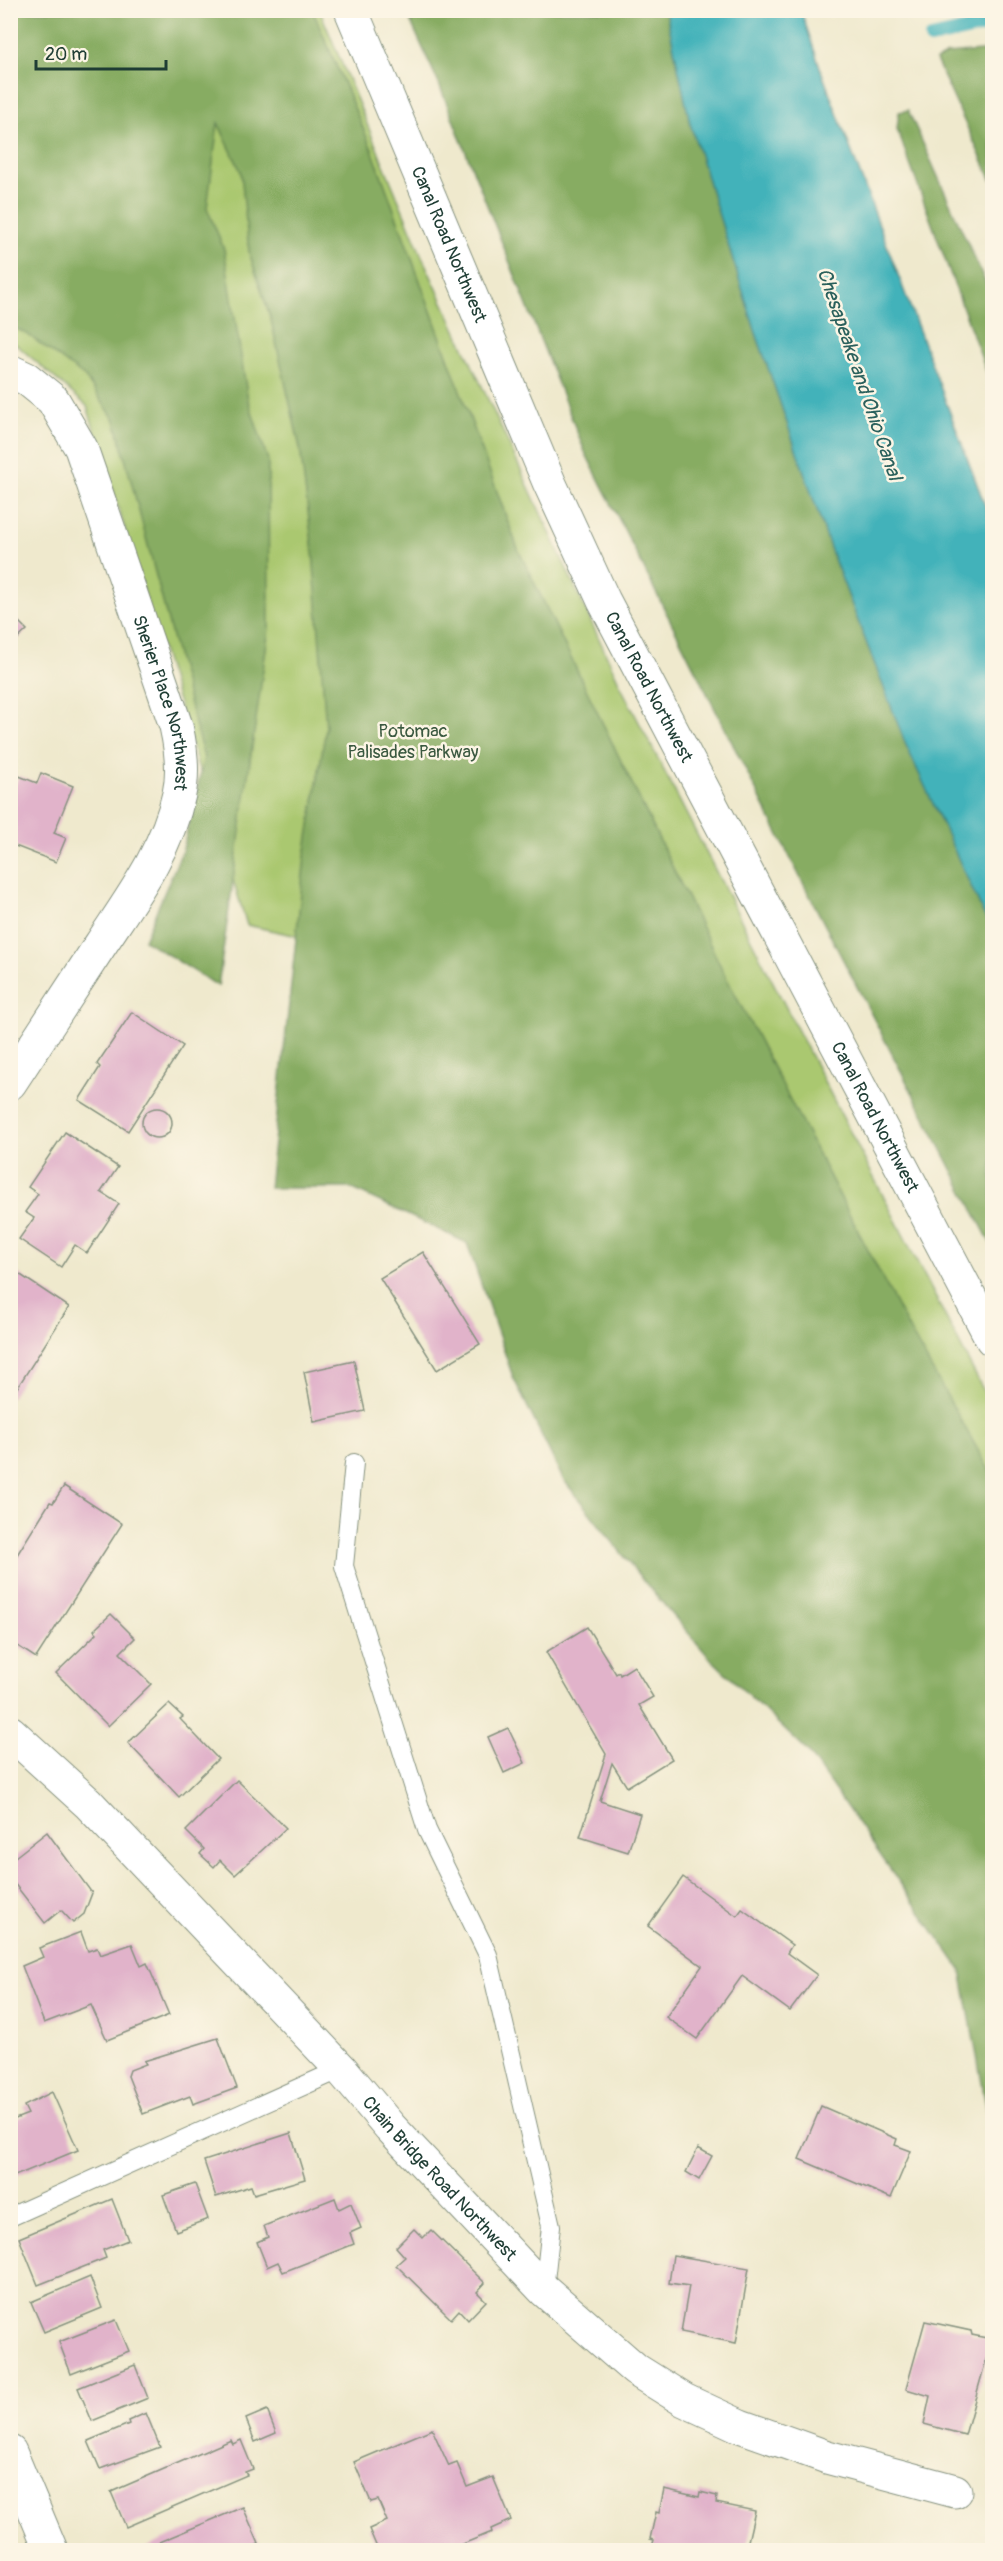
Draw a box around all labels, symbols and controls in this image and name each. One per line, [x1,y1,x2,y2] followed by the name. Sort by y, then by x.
[36,33,166,71] scale bar
[45,43,87,66] text: 20 m
[406,163,492,327] street label: Canal Road Northwest
[811,265,908,486] water label: Chesapeake and Ohio Canal
[600,608,698,767] street label: Canal Road Northwest
[127,612,193,793] street label: Sherier Place Northwest
[347,720,479,764] park label: Potomac Palisades Parkway
[826,1038,924,1197] street label: Canal Road Northwest
[357,2092,522,2267] street label: Chain Bridge Road Northwest

